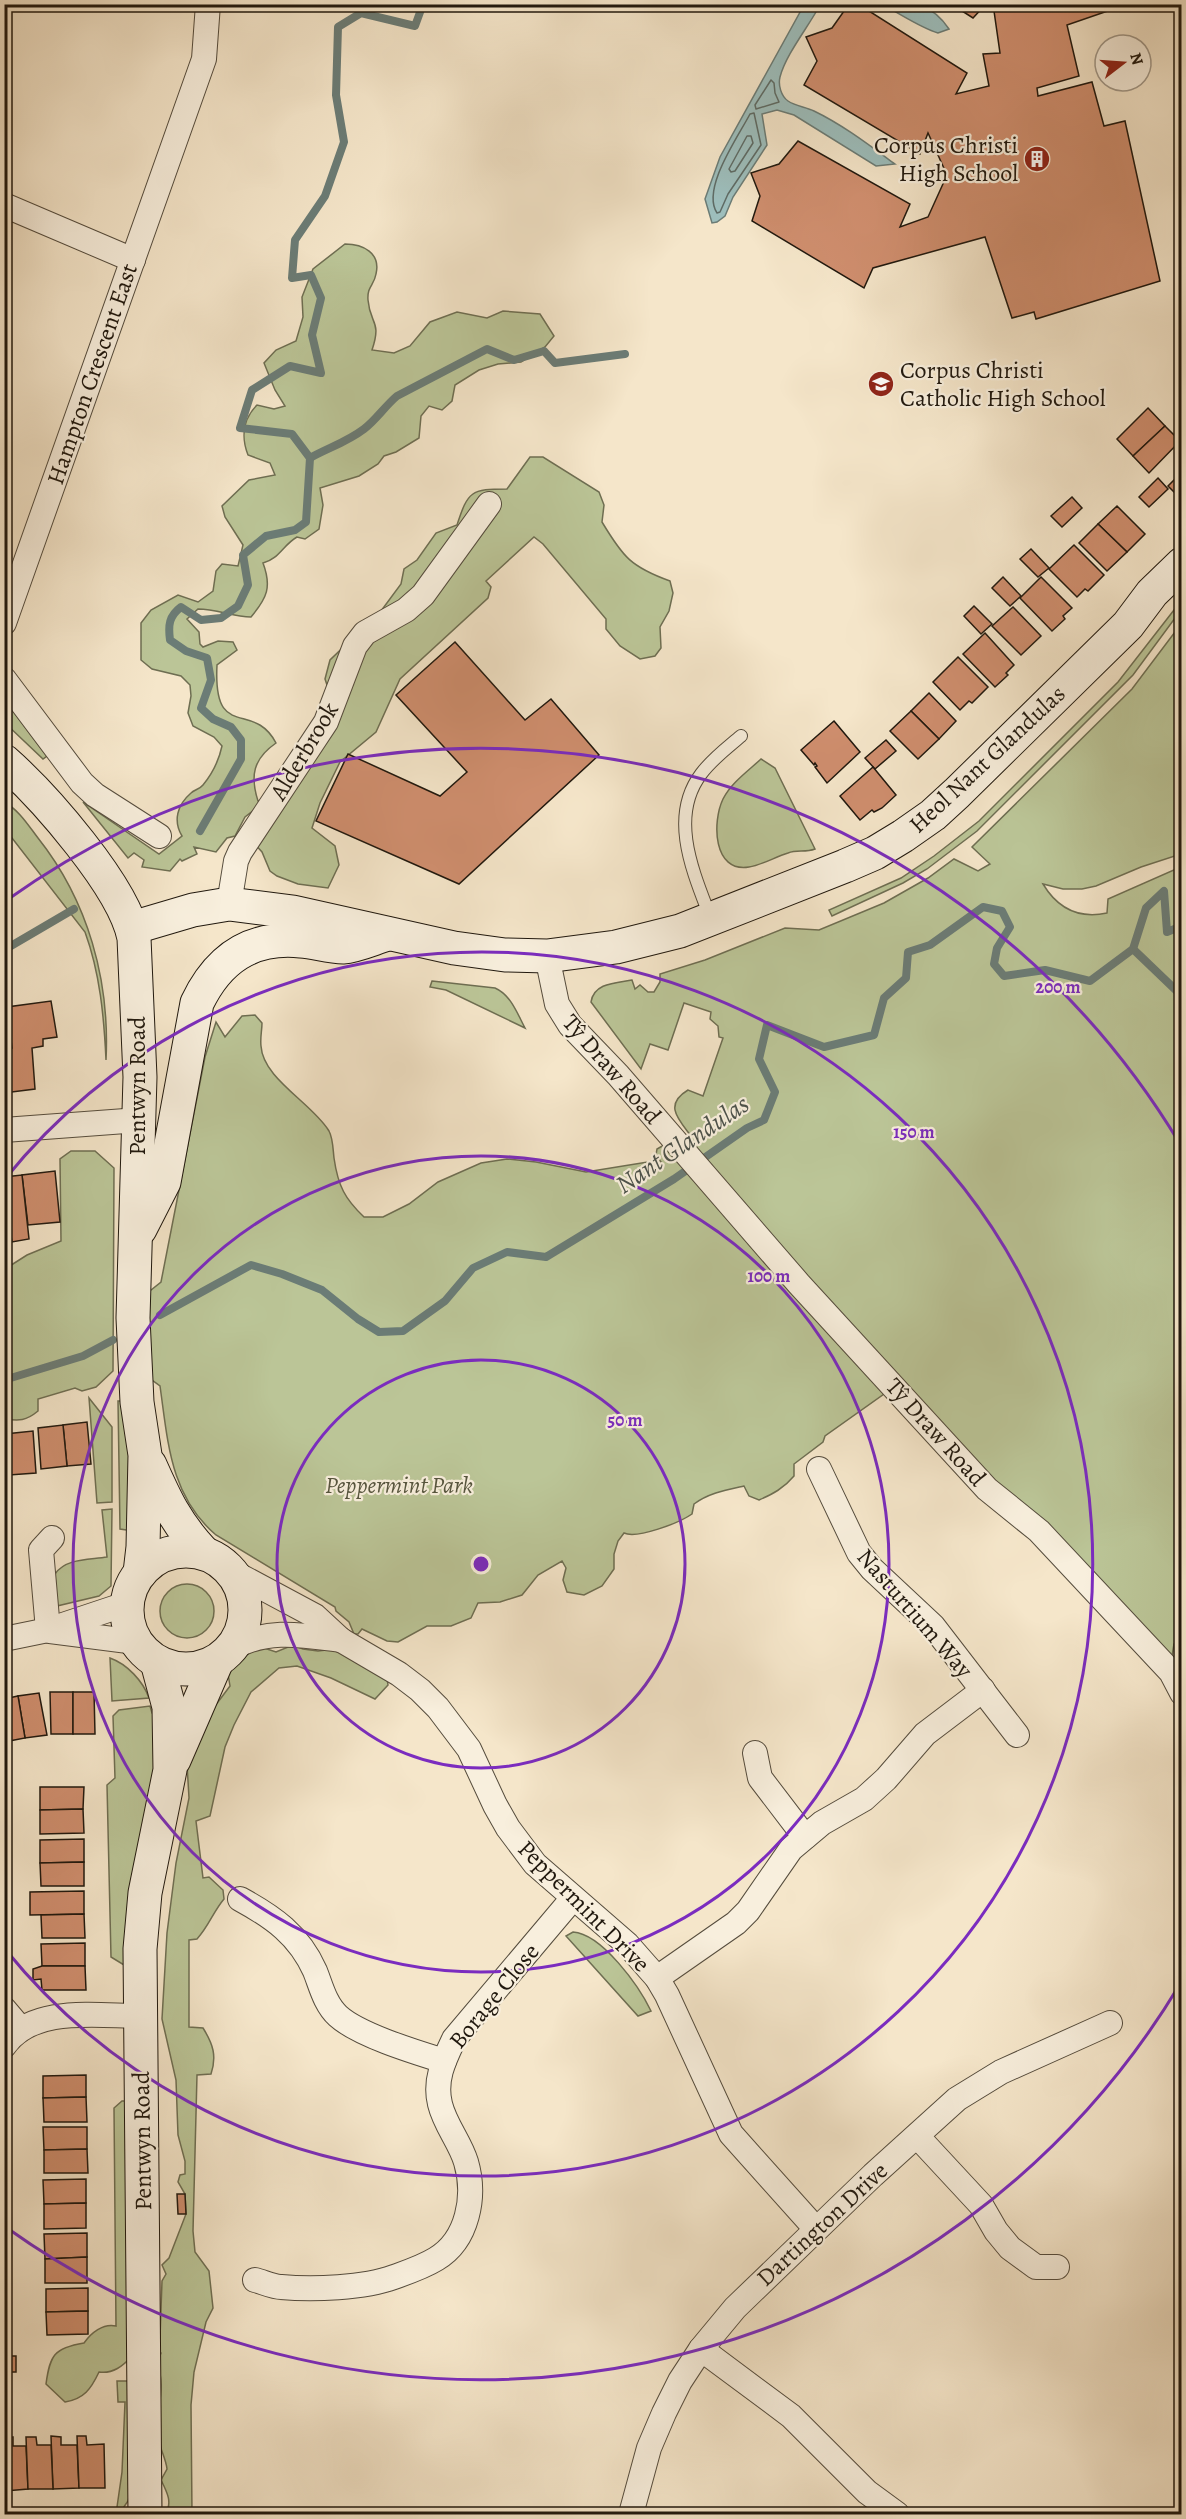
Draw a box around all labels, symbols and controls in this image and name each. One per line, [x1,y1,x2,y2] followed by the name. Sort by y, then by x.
[1093,33,1153,93] north arrow
[1124,50,1149,68] text: N
[874,129,1018,189] place label: Corpus Christi High School
[1022,144,1052,174] building icon: Corpus Christi High School
[39,259,145,489] street label: Hampton Crescent East
[900,354,1106,414] place label: Corpus Christi Catholic High School
[866,369,896,399] school or university icon: Corpus Christi Catholic High School
[902,678,1072,840] street label: Heol Nant Glandulas
[262,696,346,807] street label: Alderbrook
[1035,975,1081,999] text: 200 m
[555,1007,669,1131] street label: Tŷ Draw Road
[121,1016,153,1156] street label: Pentwyn Road
[609,1087,756,1202] water label: Nant Glandulas
[893,1120,935,1144] text: 150 m
[748,1264,790,1288] text: 100 m
[879,1371,993,1493] street label: Tŷ Draw Road
[608,1408,642,1432] text: 50 m
[325,1469,473,1501] park label: Peppermint Park
[850,1541,980,1685] street label: Nasturtium Way
[471,1554,491,1574] centre of rings
[511,1833,657,1979] street label: Peppermint Drive
[442,1937,546,2055] street label: Borage Close
[125,2071,159,2211] street label: Pentwyn Road
[749,2155,895,2293] street label: Dartington Drive

